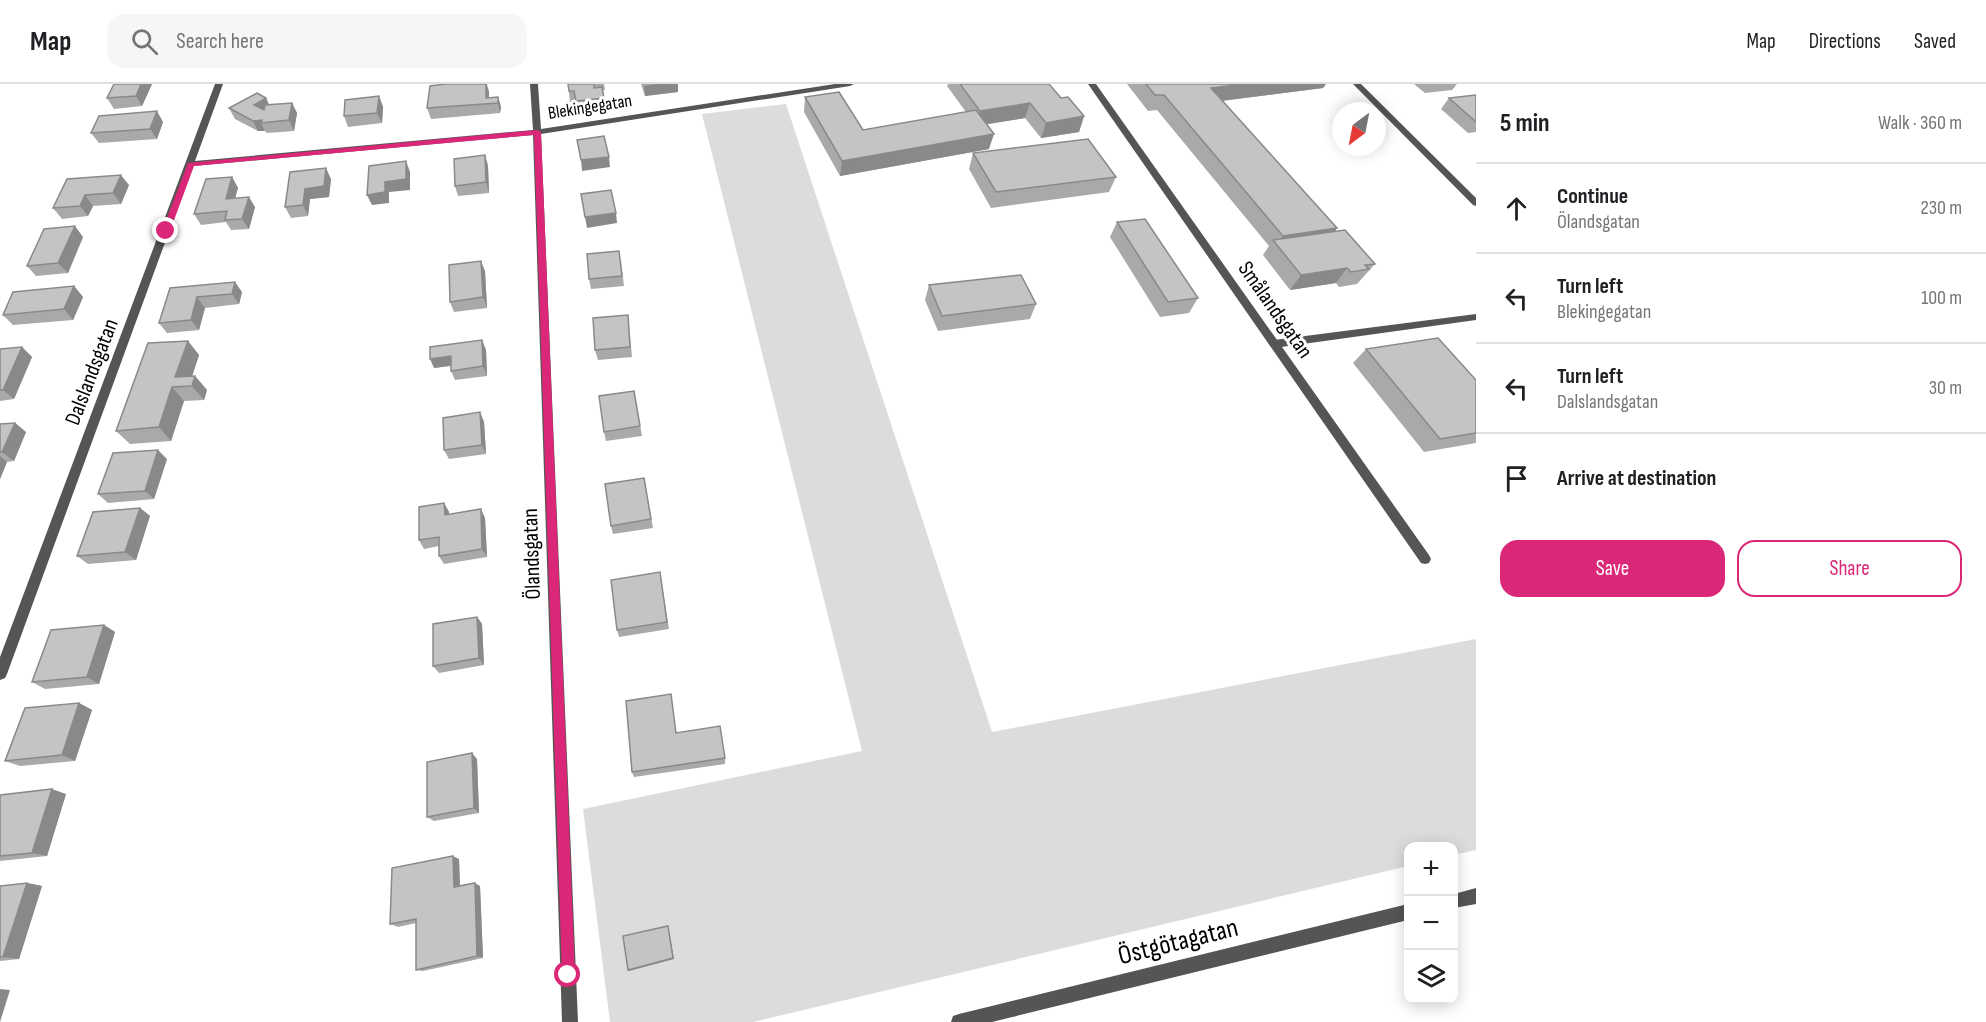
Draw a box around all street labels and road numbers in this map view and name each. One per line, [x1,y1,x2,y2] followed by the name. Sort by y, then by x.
[546,90,634,124] street label: Blekingegatan
[1232,256,1318,364] street label: Smålandsgatan
[59,315,125,429] street label: Dalslandsgatan
[517,508,547,600] street label: Ölandsgatan
[1115,912,1241,972] street label: Östgötagatan

